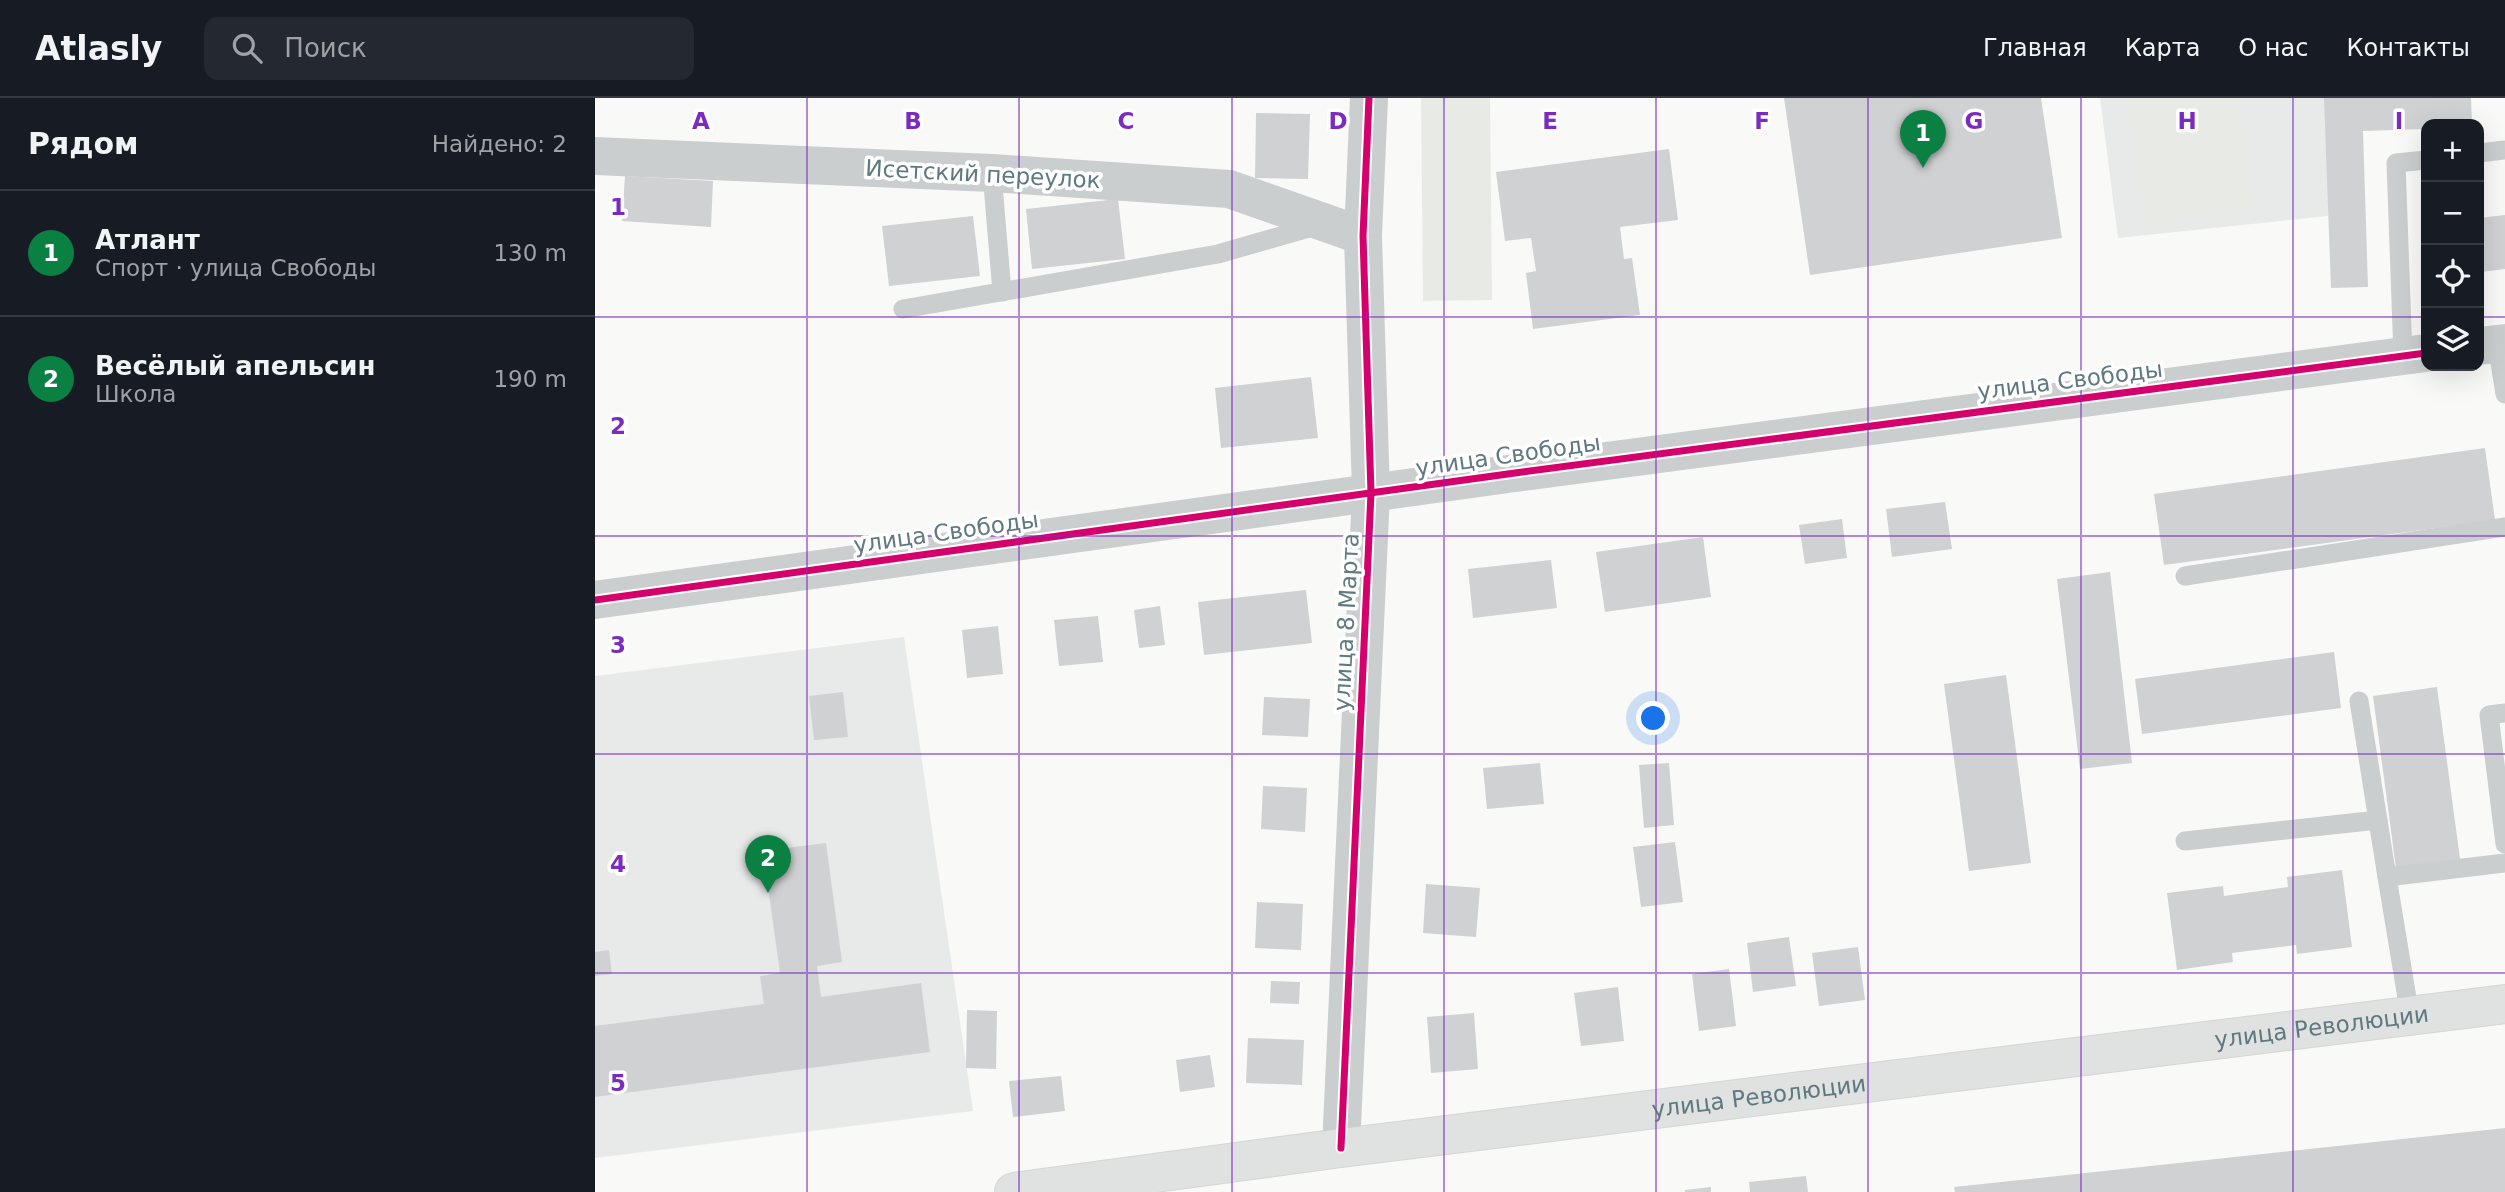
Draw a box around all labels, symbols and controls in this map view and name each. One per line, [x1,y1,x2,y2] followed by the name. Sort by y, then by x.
[204,17,694,80] search box
[35,29,162,68] text: Atlasly
[228,29,266,67] icon: search
[284,33,367,63] text: Поиск
[1983,34,2087,62] text: Главная
[2125,34,2200,62] text: Карта
[2238,34,2308,62] text: О нас
[2346,34,2470,62] text: Контакты
[692,108,710,134] text: A
[904,108,922,134] text: B
[1118,108,1134,134] text: C
[1328,108,1348,134] text: D
[1542,108,1558,134] text: E
[1754,108,1770,134] text: F
[1965,108,1983,134] text: G
[2177,108,2197,134] text: H
[2395,108,2403,134] text: I
[1900,110,1946,168] pin: 1
[2421,119,2484,371] map controls
[2421,119,2484,182] button: +
[28,126,139,161] text: Рядом
[432,131,567,157] text: Найдено: 2
[865,155,1101,193] street label: Исетский переулок
[2421,182,2484,245] button: −
[610,194,626,220] text: 1
[95,225,200,255] text: Атлант
[43,240,59,266] text: 1
[493,240,567,266] text: 130 m
[2421,245,2484,308] button: locate
[95,255,376,281] text: Спорт · улица Свободы
[2421,308,2484,371] button: layers
[95,351,376,381] text: Весёлый апельсин
[1976,356,2164,404] street label: улица Свободы
[43,366,59,392] text: 2
[493,366,567,392] text: 190 m
[95,381,176,407] text: Школа
[610,413,626,439] text: 2
[1414,429,1602,481] street label: улица Свободы
[852,506,1040,558] street label: улица Свободы
[1328,532,1364,712] street label: улица 8 Марта
[610,632,626,658] text: 3
[1636,701,1670,735] your location
[745,835,791,893] pin: 2
[610,851,626,877] text: 4
[2213,1001,2430,1053] street label: улица Революции
[610,1070,626,1096] text: 5
[1650,1070,1867,1122] street label: улица Революции

